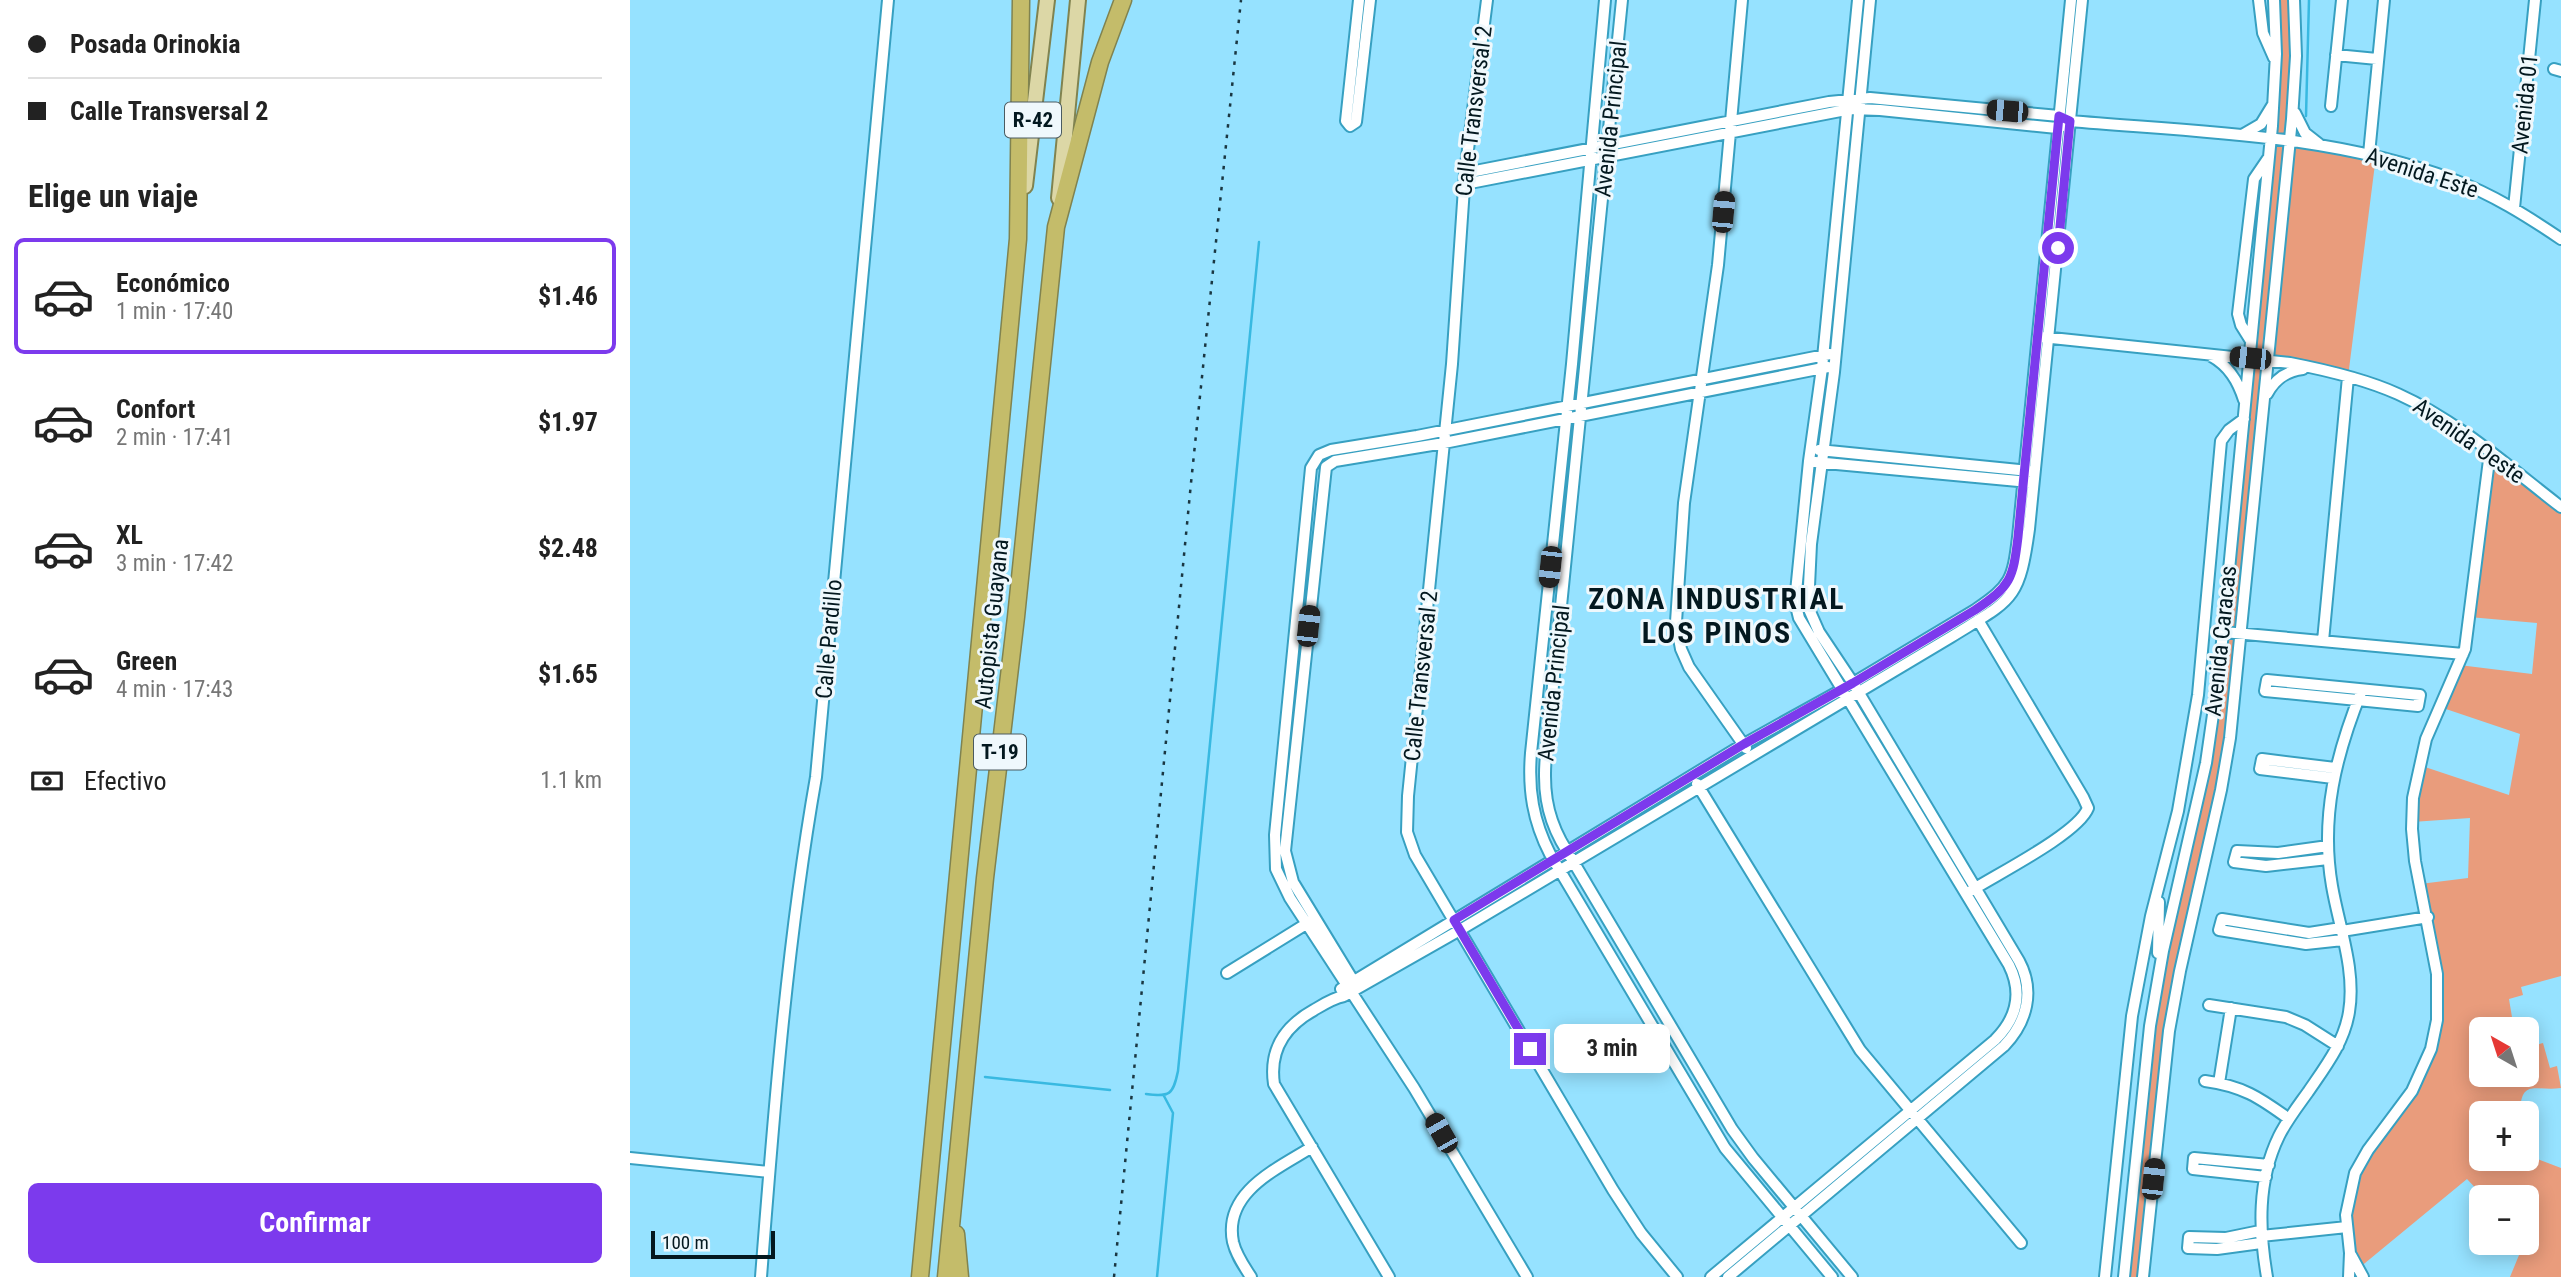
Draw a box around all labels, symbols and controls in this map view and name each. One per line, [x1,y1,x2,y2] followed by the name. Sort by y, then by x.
[1450,24,1498,198] street label: Calle Transversal 2
[70,29,241,59] text: Posada Orinokia
[1589,40,1633,198] street label: Avenida Principal
[2506,53,2544,155] street label: Avenida 01
[70,96,269,126] text: Calle Transversal 2
[1986,99,2029,123] car
[1005,102,1061,138] road number: R-42
[2362,142,2482,204] street label: Avenida Este
[28,177,198,215] text: Elige un viaje
[1711,190,1736,234] car
[2042,232,2074,264] route start
[32,265,95,328] icon: car
[116,268,230,298] text: Económico
[538,281,598,311] text: $1.46
[116,298,233,325] text: 1 min · 17:40
[2229,345,2272,371] car
[32,391,95,454] icon: car
[2408,393,2530,489] street label: Avenida Oeste
[116,394,195,424] text: Confort
[538,407,598,437] text: $1.97
[116,424,233,451] text: 2 min · 17:41
[32,517,95,580] icon: car
[116,520,143,550] text: XL
[538,533,598,563] text: $2.48
[970,538,1014,710] street label: Autopista Guayana
[1538,545,1563,589] car
[116,550,233,577] text: 3 min · 17:42
[2200,564,2242,718] street label: Avenida Caracas
[810,578,848,700] street label: Calle Pardillo
[1588,581,1846,650] district label: ZONA INDUSTRIAL LOS PINOS
[1399,589,1443,763] street label: Calle Transversal 2
[1296,604,1321,648] car
[1532,604,1576,762] street label: Avenida Principal
[32,643,95,706] icon: car
[116,646,177,676] text: Green
[538,659,598,689] text: $1.65
[116,676,233,703] text: 4 min · 17:43
[974,734,1026,770] road number: T-19
[28,762,66,800] icon: cash
[84,766,166,796] text: Efectivo
[540,767,602,794] text: 1.1 km
[2469,1017,2539,1087] north arrow
[2469,1017,2539,1255] map controls
[1555,1024,1670,1074] callout: 3 min
[1514,1033,1546,1065] route end
[1586,1035,1638,1062] text: 3 min
[2469,1101,2539,1171] button: +
[1422,1110,1461,1156] car
[2141,1157,2166,1201] car
[28,1183,602,1263] button: Confirmar
[2469,1185,2539,1255] button: −
[651,1228,775,1260] scale bar
[662,1231,709,1254] text: 100 m

